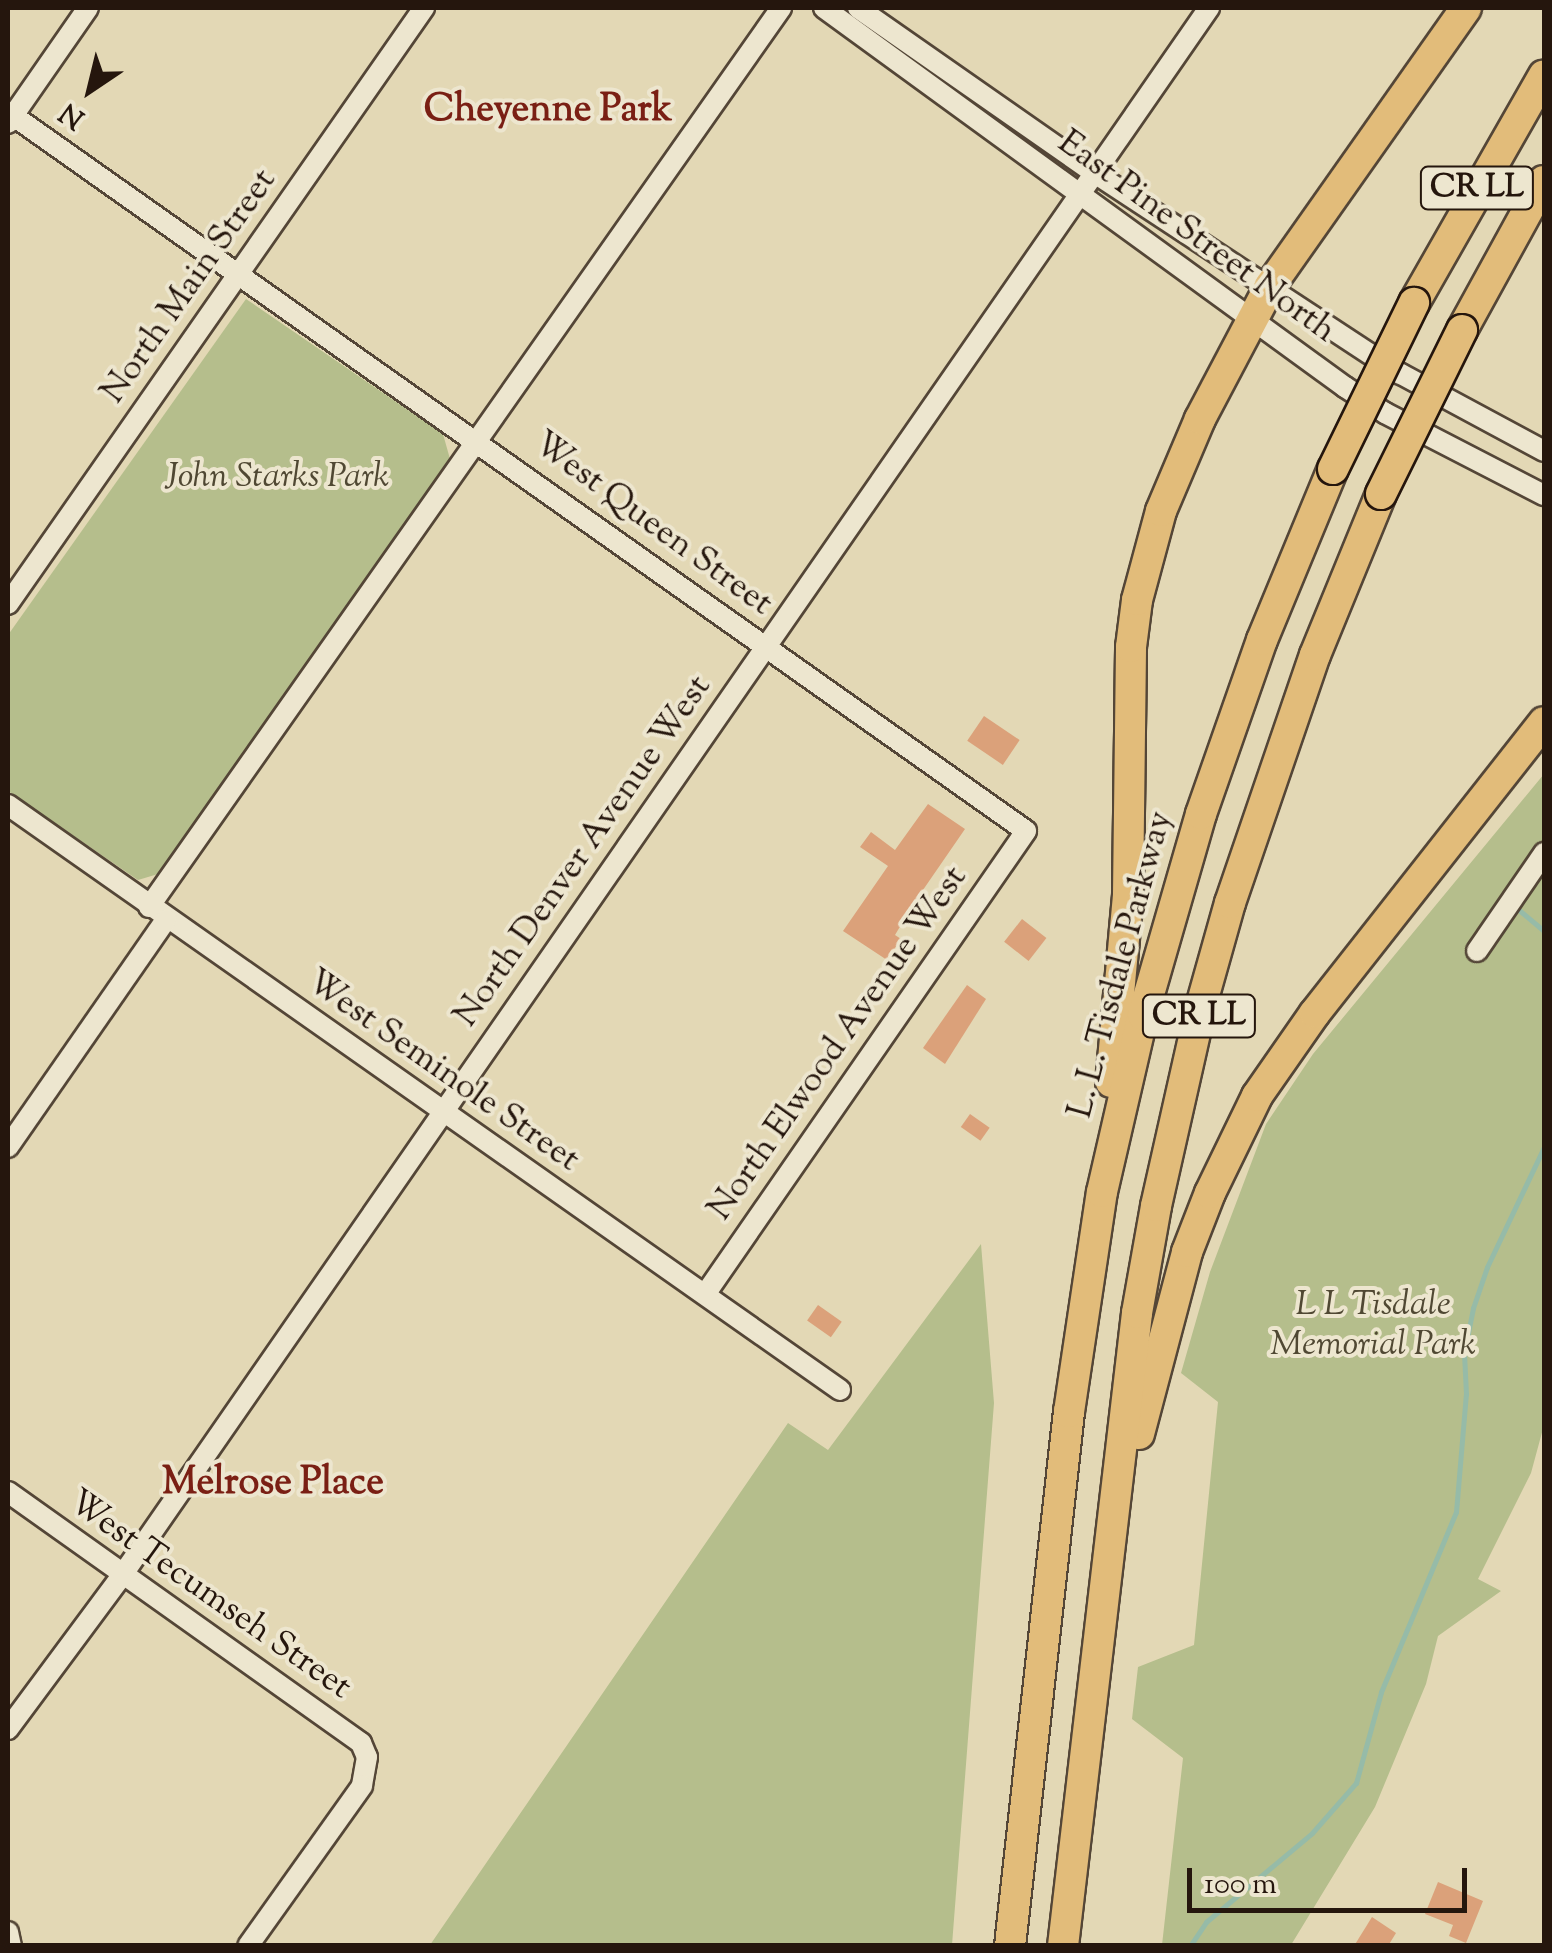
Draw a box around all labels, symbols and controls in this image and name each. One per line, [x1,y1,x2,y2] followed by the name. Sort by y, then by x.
[40,40,140,140] north arrow
[424,89,672,135] district label: Cheyenne Park
[52,92,93,137] text: N
[1049,123,1343,353] street label: East Pine Street North
[1420,161,1534,215] road number: CR LL
[94,162,286,412] street label: North Main Street
[524,424,780,626] street label: West Queen Street
[165,457,389,499] park label: John Starks Park
[447,668,721,1036] street label: North Denver Avenue West
[1061,807,1183,1123] street label: L. L. Tisdale Parkway
[701,859,977,1229] street label: North Elwood Avenue West
[297,962,587,1182] street label: West Seminole Street
[1142,989,1256,1043] road number: CR LL
[1270,1285,1476,1367] park label: L L Tisdale Memorial Park
[162,1462,384,1508] district label: Melrose Place
[59,1482,359,1710] street label: West Tecumseh Street
[1192,1848,1472,1910] scale bar
[1204,1864,1277,1907] text: 100 m

